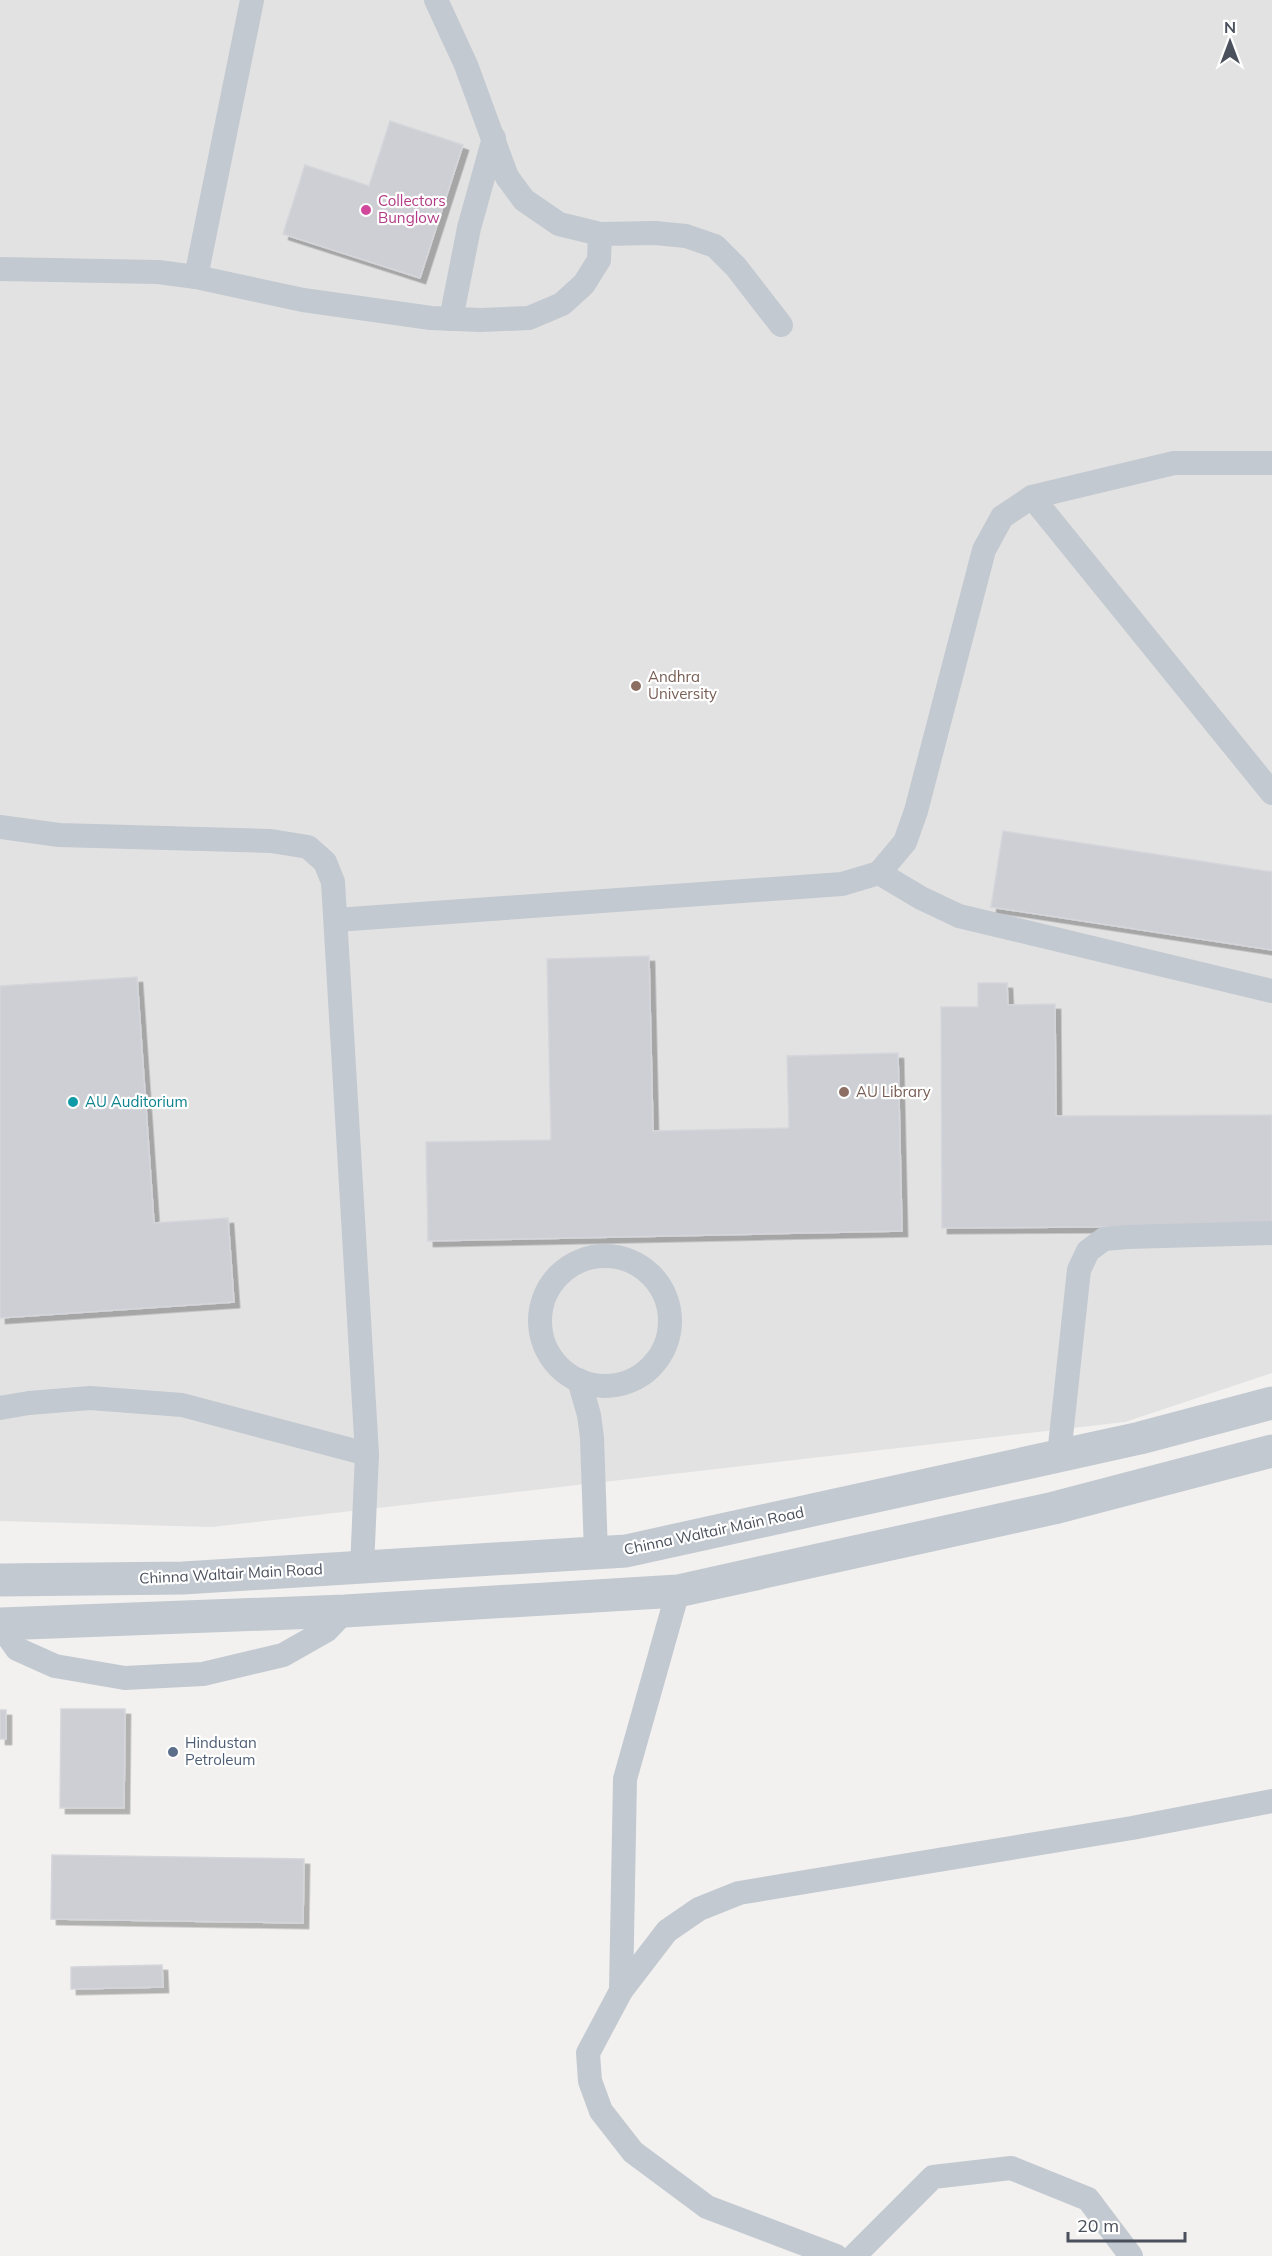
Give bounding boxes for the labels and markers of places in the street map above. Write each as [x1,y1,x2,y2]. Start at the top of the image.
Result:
place label: Collectors Bunglow [378,191,446,227]
marker: Collectors Bunglow [359,203,373,217]
place label: Andhra University [648,667,717,703]
marker: Andhra University [629,679,643,693]
place label: AU Library [856,1082,931,1101]
marker: AU Library [837,1085,851,1099]
place label: AU Auditorium [85,1092,188,1111]
marker: AU Auditorium [66,1095,80,1109]
place label: Hindustan Petroleum [185,1733,257,1769]
marker: Hindustan Petroleum [166,1745,180,1759]

